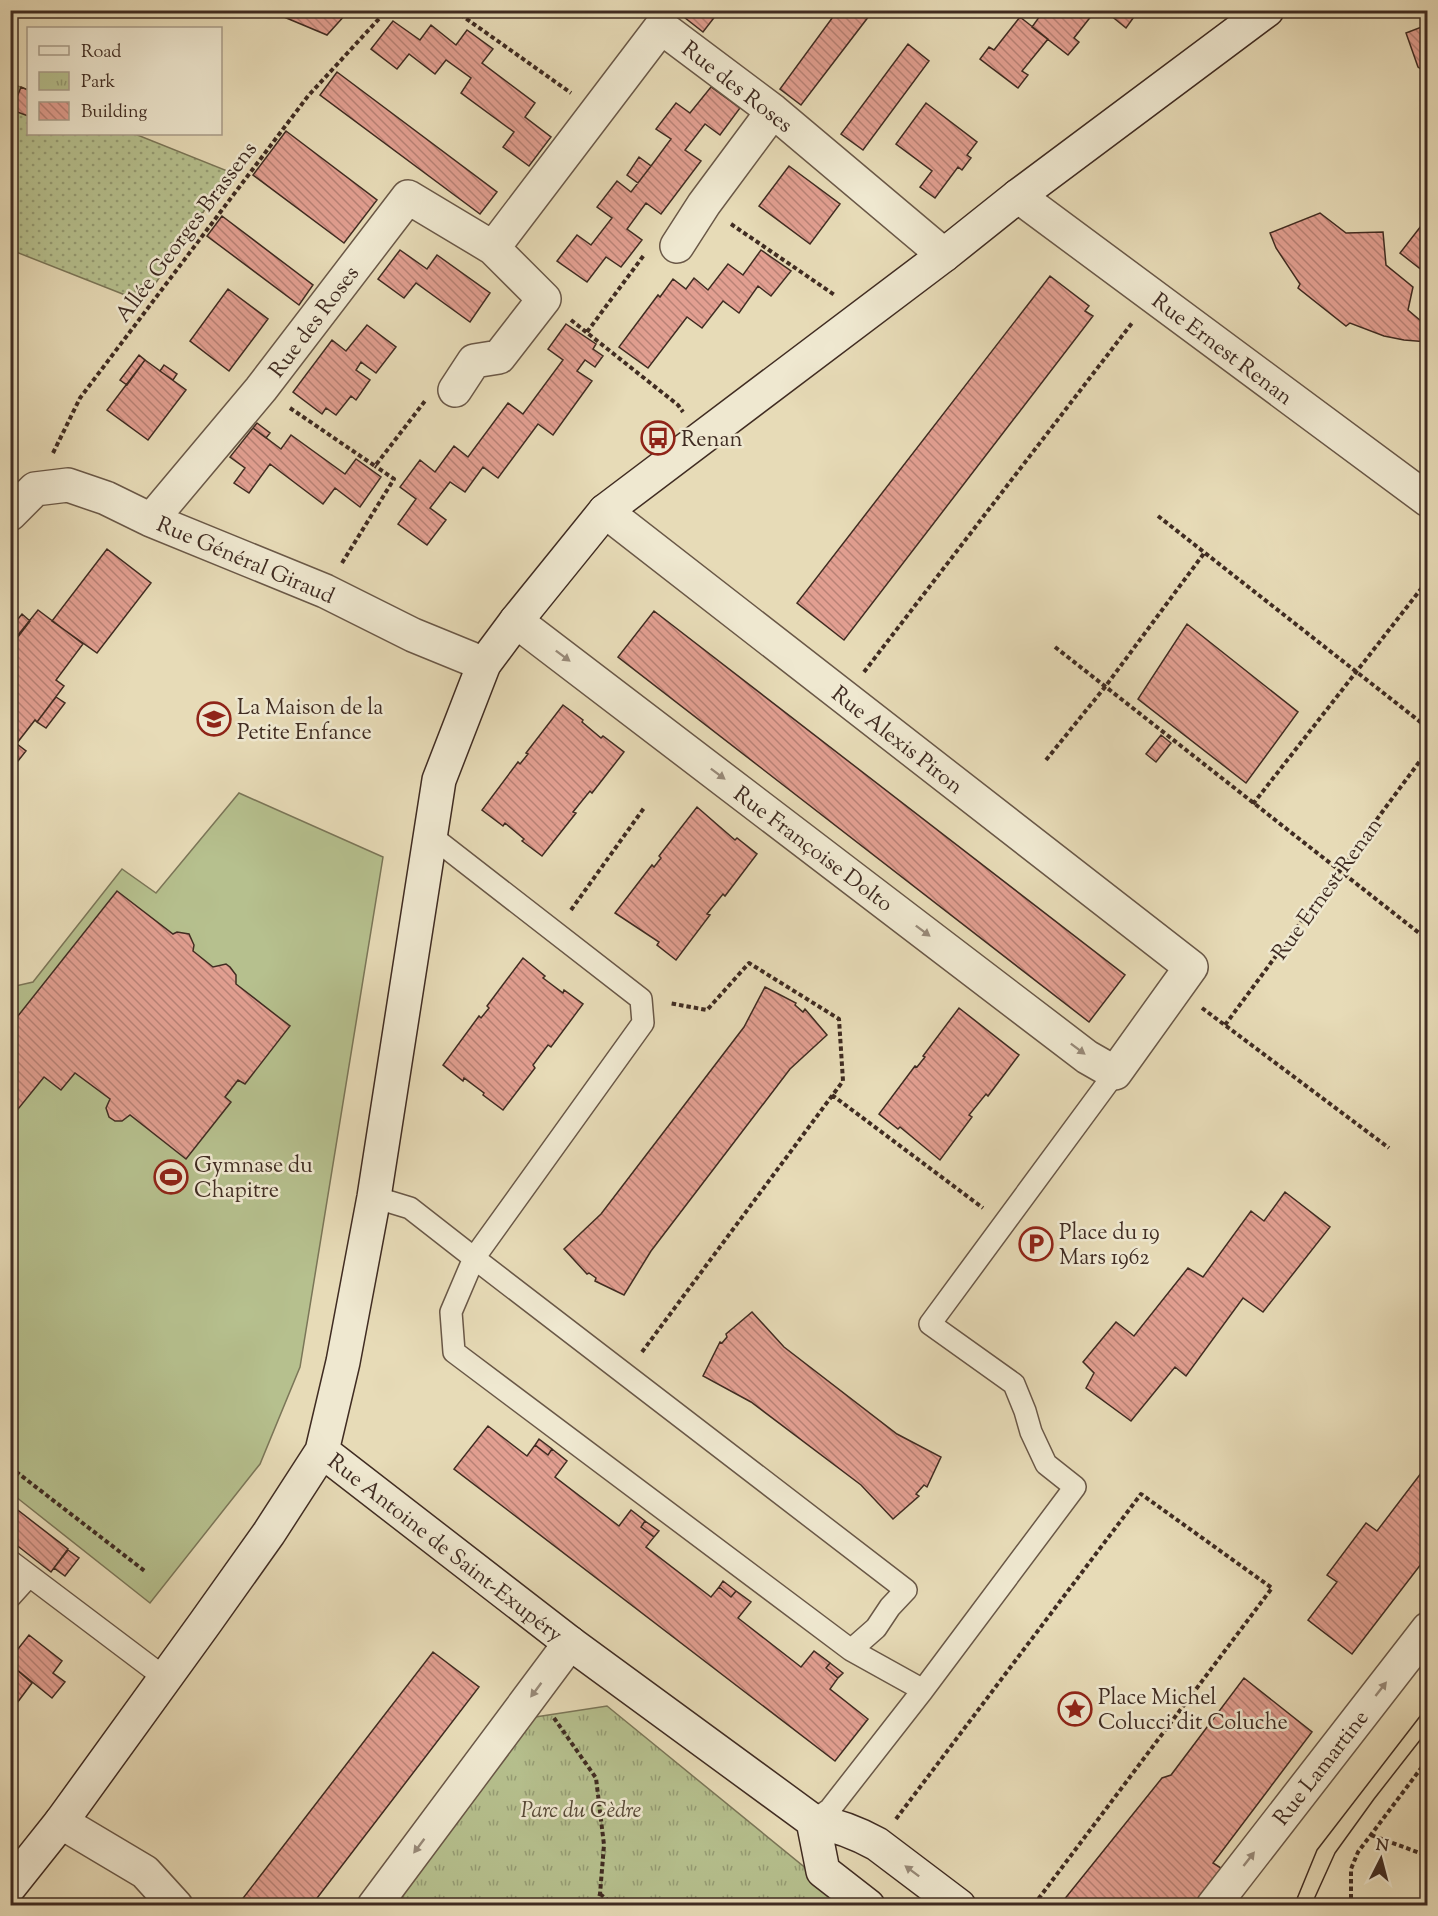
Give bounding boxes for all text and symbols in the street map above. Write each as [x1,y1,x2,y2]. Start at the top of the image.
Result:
legend [27,27,222,135]
street label: Rue des Roses [674,35,799,142]
text: Road [81,40,121,66]
text: Park [81,70,116,96]
text: Building [81,100,147,126]
street label: Allée Georges Brassens [109,136,266,330]
street label: Rue des Roses [263,260,368,386]
street label: Rue Ernest Renan [1144,287,1299,414]
bus stop icon: Renan [640,420,676,456]
place label: Renan [681,425,743,457]
street label: Rue Général Giraud [151,510,339,614]
one-way arrow [554,650,570,662]
street label: Rue Alexis Piron [823,680,969,803]
place label: La Maison de la Petite Enfance [237,693,384,750]
school or university icon: La Maison de la Petite Enfance [196,701,232,737]
one-way arrow [710,768,725,780]
street label: Rue Françoise Dolto [726,780,899,921]
street label: Rue Ernest Renan [1266,812,1391,968]
one-way arrow [914,925,930,937]
one-way arrow [1070,1043,1085,1055]
place label: Gymnase du Chapitre [194,1151,313,1208]
sports icon: Gymnase du Chapitre [153,1159,189,1195]
place label: Place du 19 Mars 1962 [1059,1218,1160,1275]
parking icon: Place du 19 Mars 1962 [1018,1226,1054,1262]
street label: Rue Antoine de Saint-Exupéry [320,1447,569,1652]
one-way arrow [1375,1681,1387,1696]
one-way arrow [530,1682,542,1698]
place label: Place Michel Colucci dit Coluche [1098,1683,1288,1740]
place icon: Place Michel Colucci dit Coluche [1057,1691,1093,1727]
street label: Rue Lamartine [1267,1704,1378,1834]
park label: Parc du Cèdre [521,1796,642,1828]
north arrow [1351,1829,1411,1889]
text: N [1375,1834,1390,1859]
one-way arrow [413,1838,425,1853]
one-way arrow [1243,1852,1255,1868]
one-way arrow [905,1865,920,1877]

